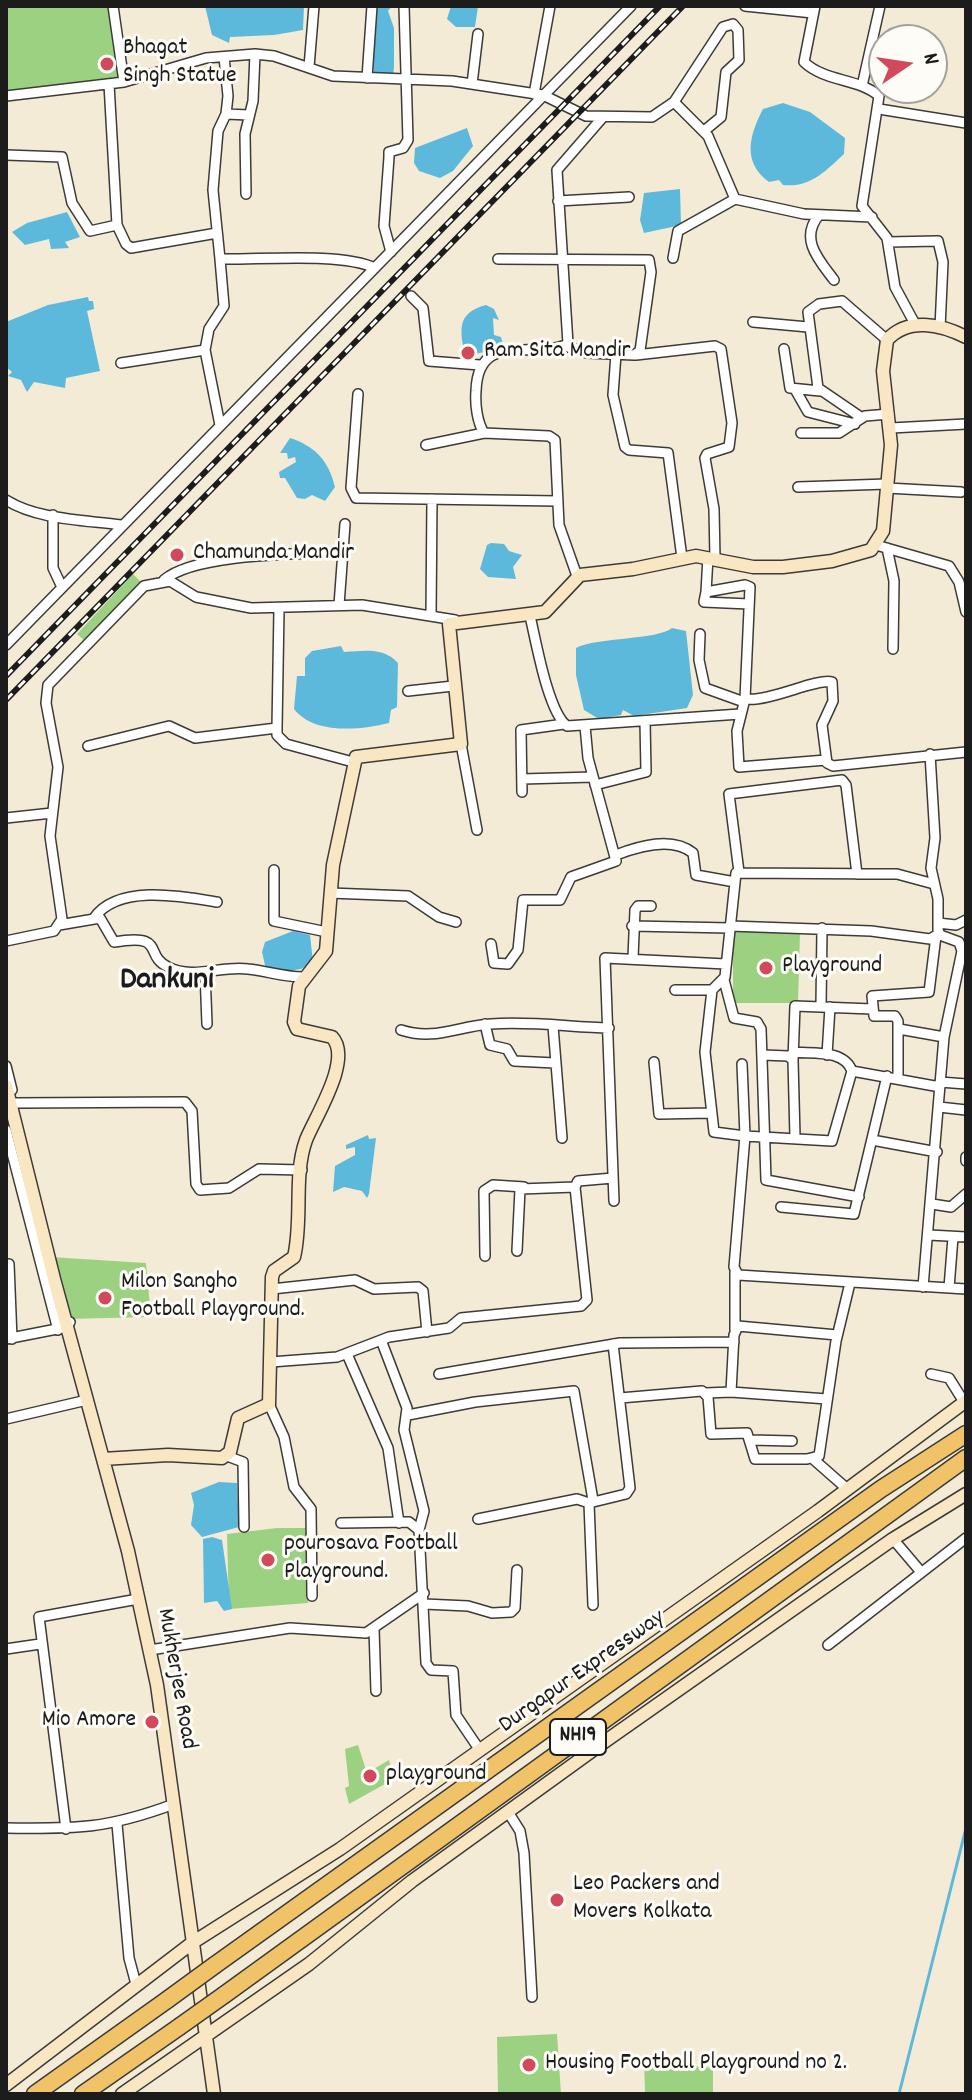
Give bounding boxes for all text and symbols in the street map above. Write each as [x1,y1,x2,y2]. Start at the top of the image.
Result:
north arrow [868,24,948,104]
place label: Bhagat Singh Statue [123,36,237,92]
text: N [914,50,946,68]
marker: Bhagat Singh Statue [98,55,116,73]
place label: Ram Sita Mandir [484,339,630,367]
marker: Ram Sita Mandir [459,344,477,362]
place label: Chamunda Mandir [193,541,354,569]
marker: Chamunda Mandir [168,546,186,564]
place label: Playground [782,954,882,982]
marker: Playground [757,959,775,977]
district label: Dankuni [120,964,214,1002]
place label: Milon Sangho Football Playground. [121,1270,305,1326]
marker: Milon Sangho Football Playground. [96,1289,114,1307]
place label: pourosava Football Playground. [284,1532,458,1588]
marker: pourosava Football Playground. [259,1551,277,1569]
street label: Durgapur Expressway [494,1605,672,1741]
street label: Mukherjee Road [148,1606,202,1752]
place label: Mio Amore [42,1708,136,1736]
marker: Mio Amore [143,1713,161,1731]
road number: NH19 [550,1719,606,1755]
place label: playground [386,1762,487,1790]
marker: playground [361,1767,379,1785]
place label: Leo Packers and Movers Kolkata [573,1872,720,1928]
marker: Leo Packers and Movers Kolkata [548,1891,566,1909]
place label: Housing Football Playground no 2. [545,2051,847,2079]
marker: Housing Football Playground no 2. [520,2056,538,2074]

